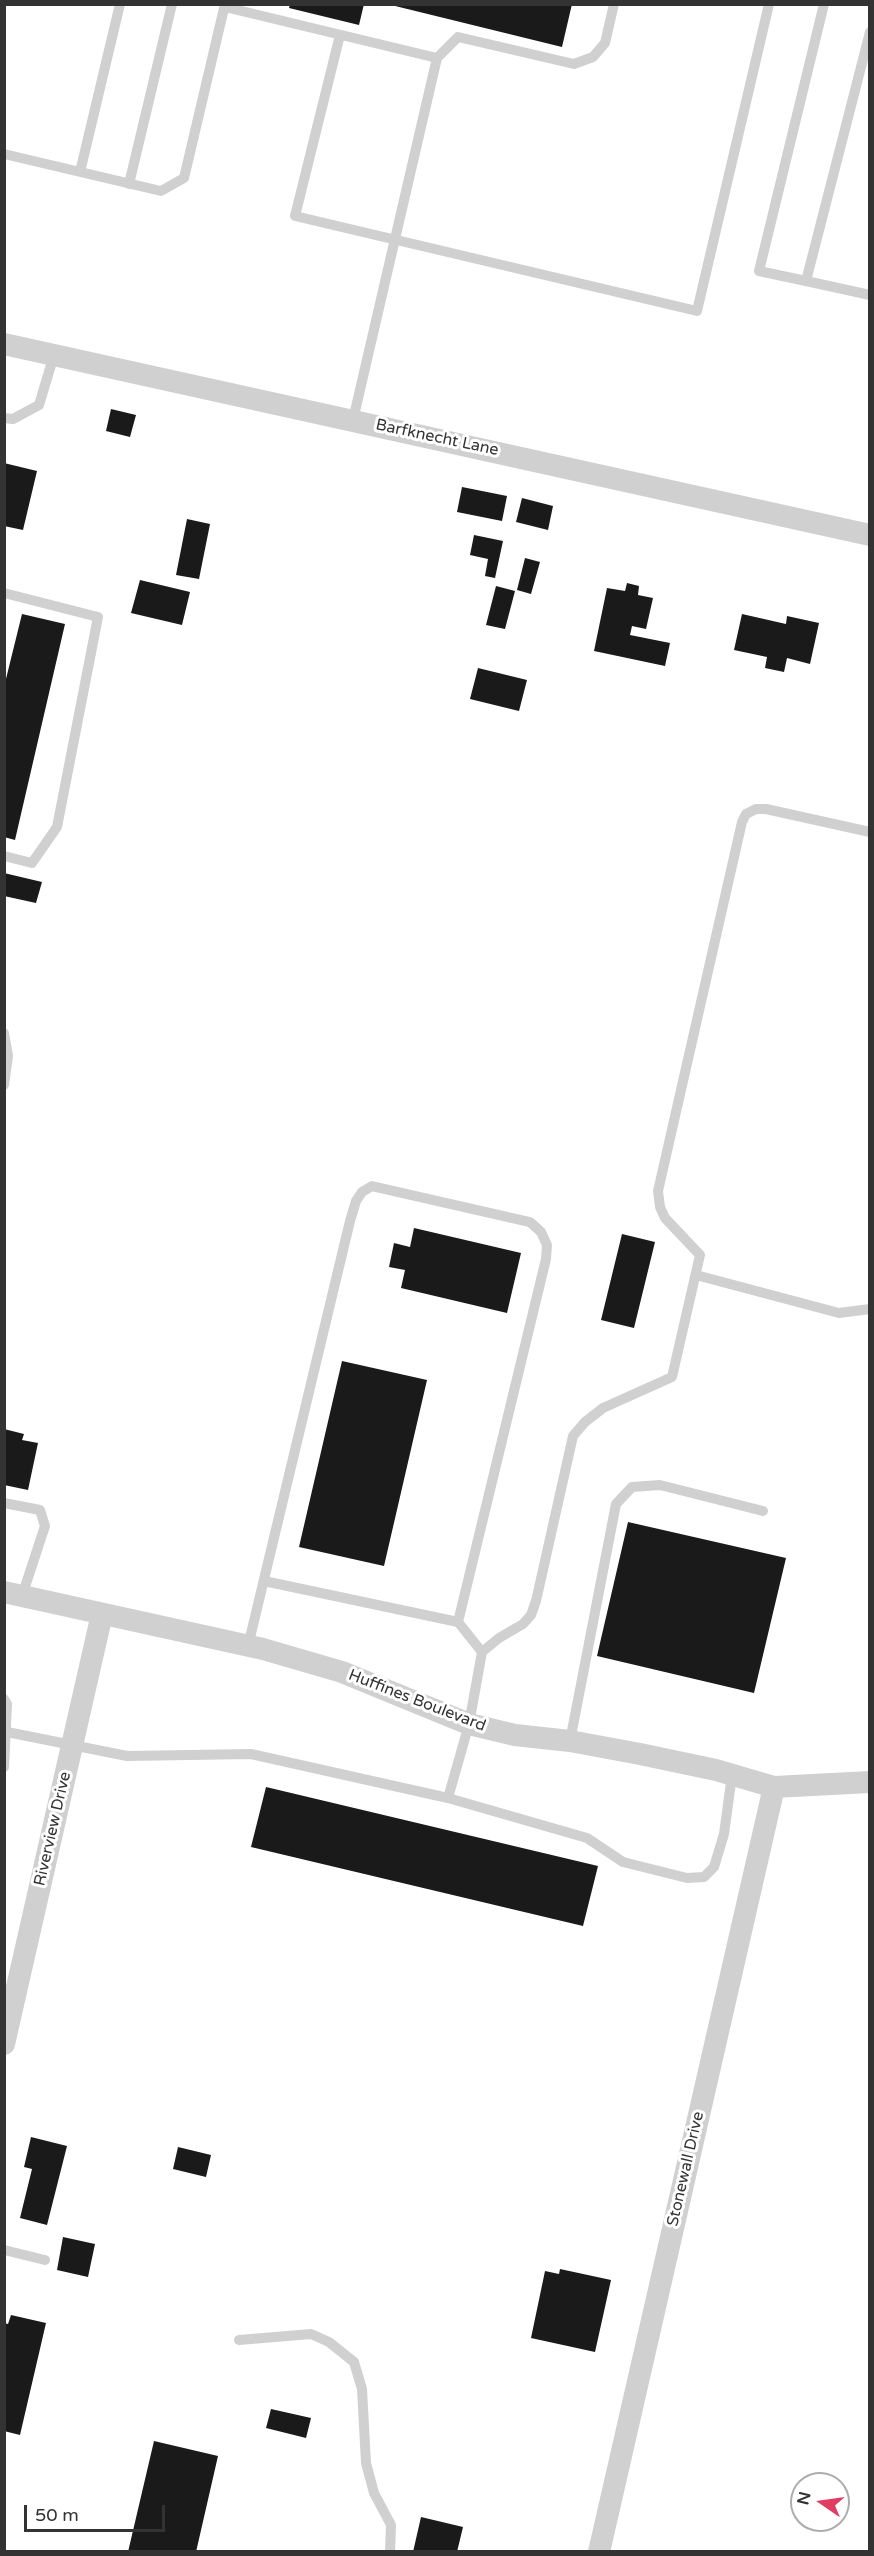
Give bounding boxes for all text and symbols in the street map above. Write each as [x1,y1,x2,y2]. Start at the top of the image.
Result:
street label: Barfknecht Lane [374,416,500,460]
street label: Huffines Boulevard [346,1666,488,1736]
street label: Riverview Drive [31,1770,75,1888]
street label: Stonewall Drive [663,2110,709,2228]
north arrow [790,2472,850,2532]
text: N [793,2490,816,2507]
scale bar [27,2493,168,2531]
text: 50 m [35,2504,79,2526]

